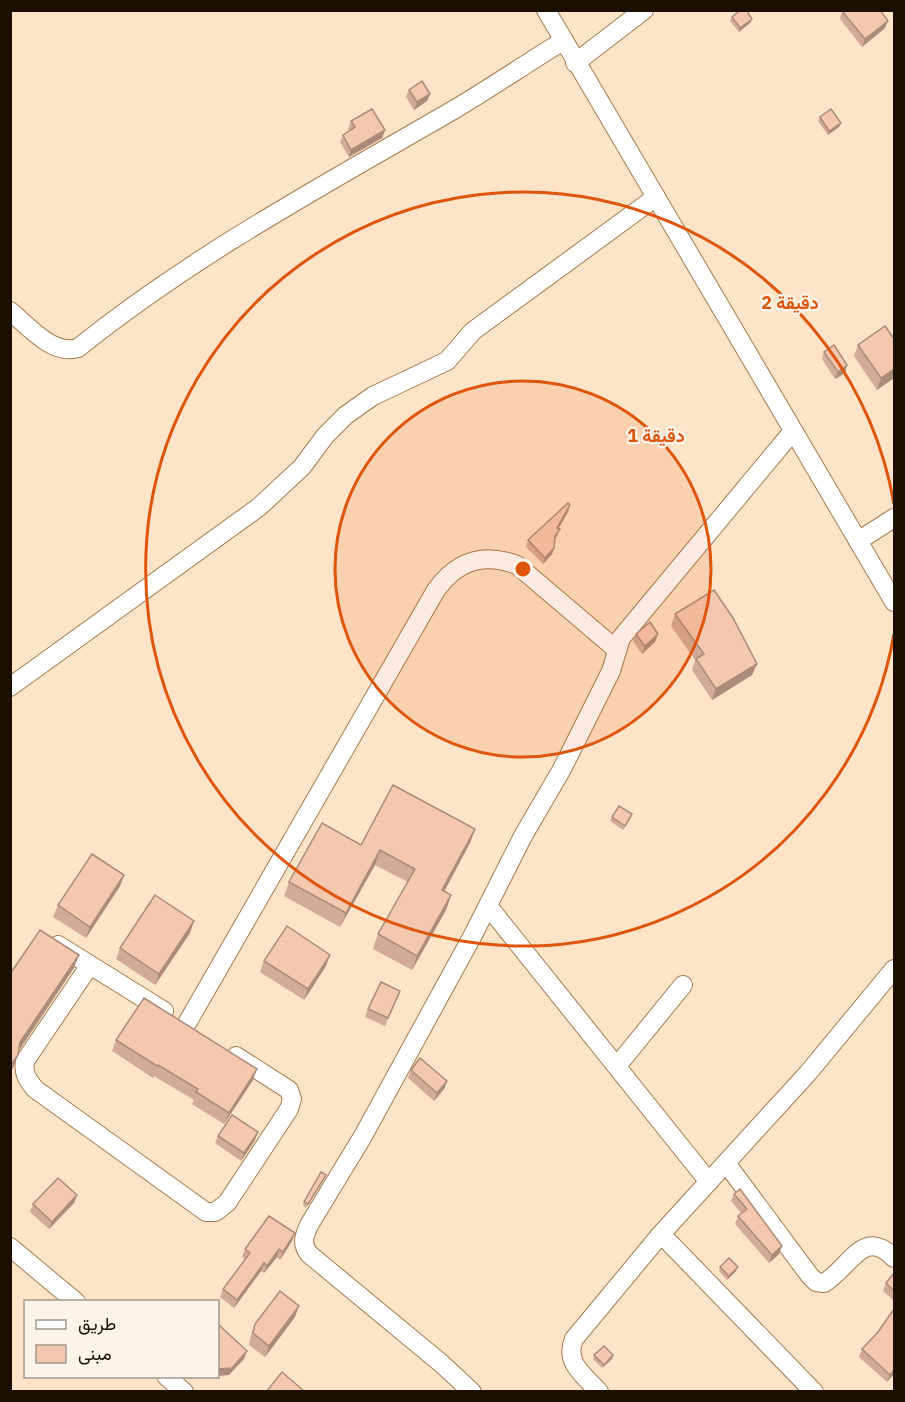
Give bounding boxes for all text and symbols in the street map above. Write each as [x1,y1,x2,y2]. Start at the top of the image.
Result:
text: 2 دقيقة [761,291,819,314]
text: 1 دقيقة [627,424,685,447]
centre of rings [513,559,533,579]
legend [24,1300,219,1378]
text: طريق [78,1312,116,1335]
text: مبنى [78,1342,112,1365]

